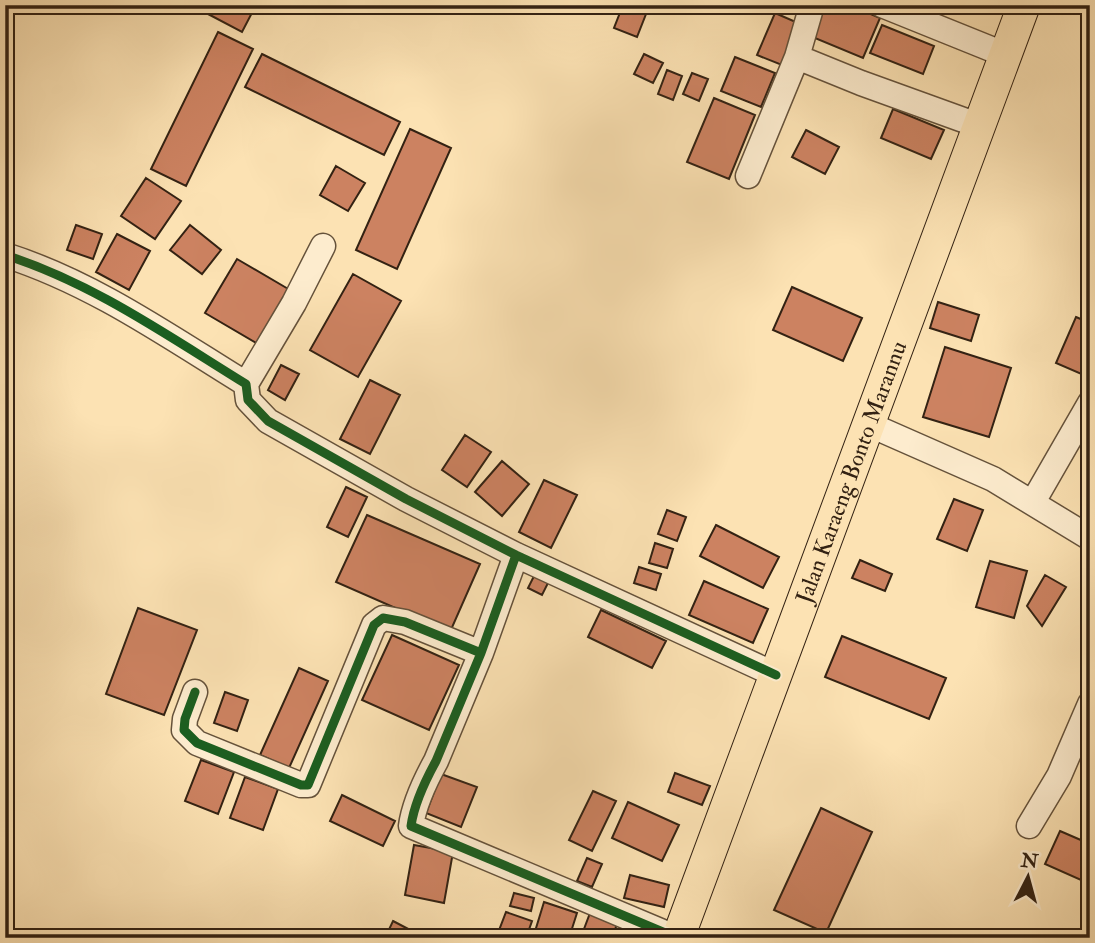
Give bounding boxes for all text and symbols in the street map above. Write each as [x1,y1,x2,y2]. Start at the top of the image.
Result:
street label: Jalan Karaeng Bonto Marannu [789,337,913,608]
north arrow [993,842,1064,912]
text: N [1019,848,1040,874]

